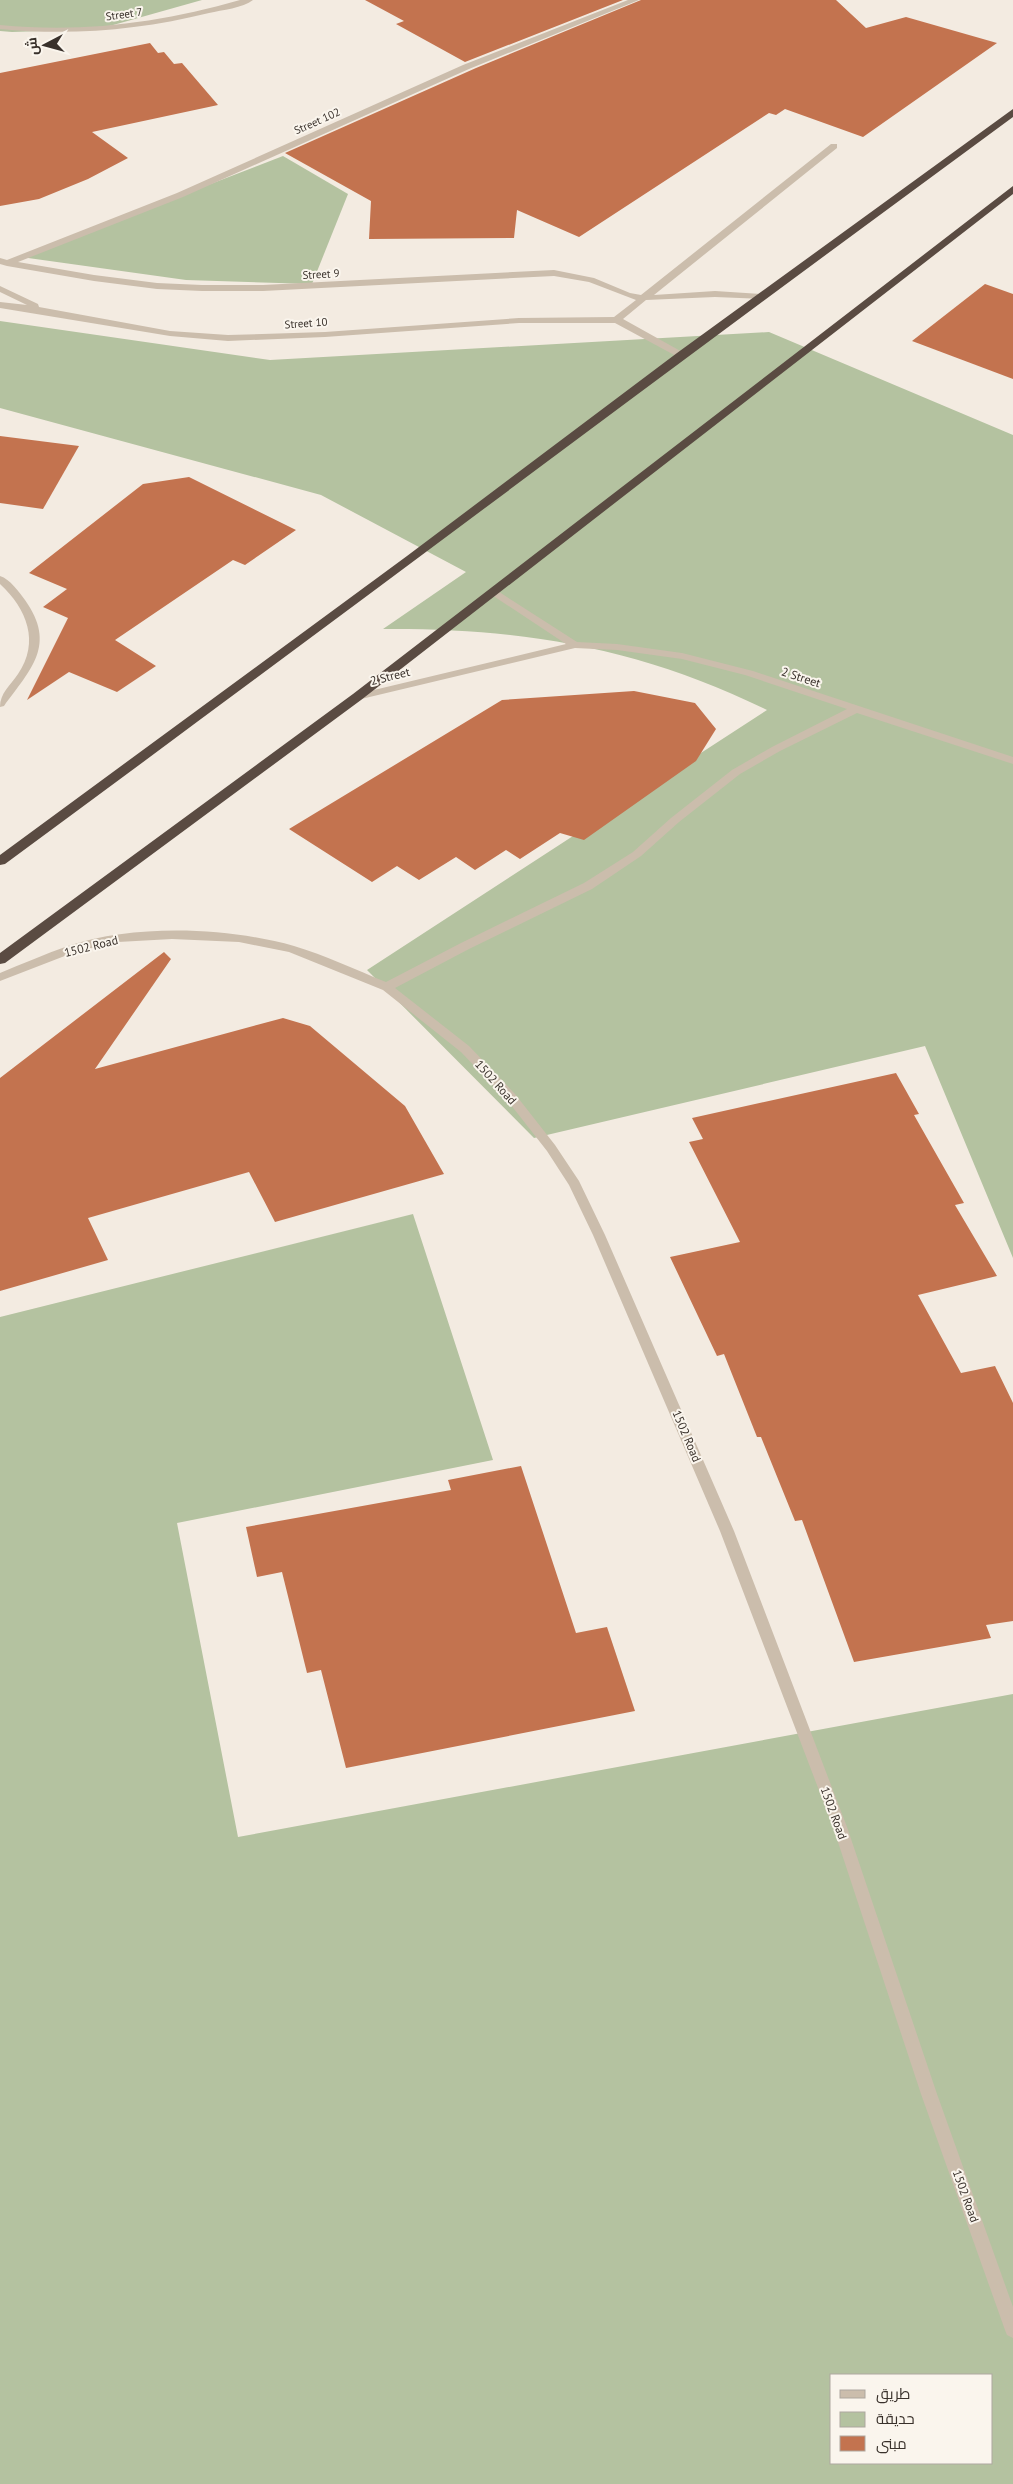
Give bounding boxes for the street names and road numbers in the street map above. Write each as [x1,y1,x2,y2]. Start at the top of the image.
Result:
street label: Street 7 [105,4,143,24]
street label: Street 102 [292,105,342,137]
street label: Street 9 [302,266,340,282]
street label: Street 10 [284,315,328,331]
street label: 2 Street [369,664,411,688]
street label: 2 Street [779,664,823,690]
street label: 1502 Road [63,932,119,960]
street label: 1502 Road [472,1057,520,1107]
street label: 1502 Road [669,1408,705,1464]
street label: 1502 Road [818,1785,850,1841]
street label: 1502 Road [950,2168,982,2224]

